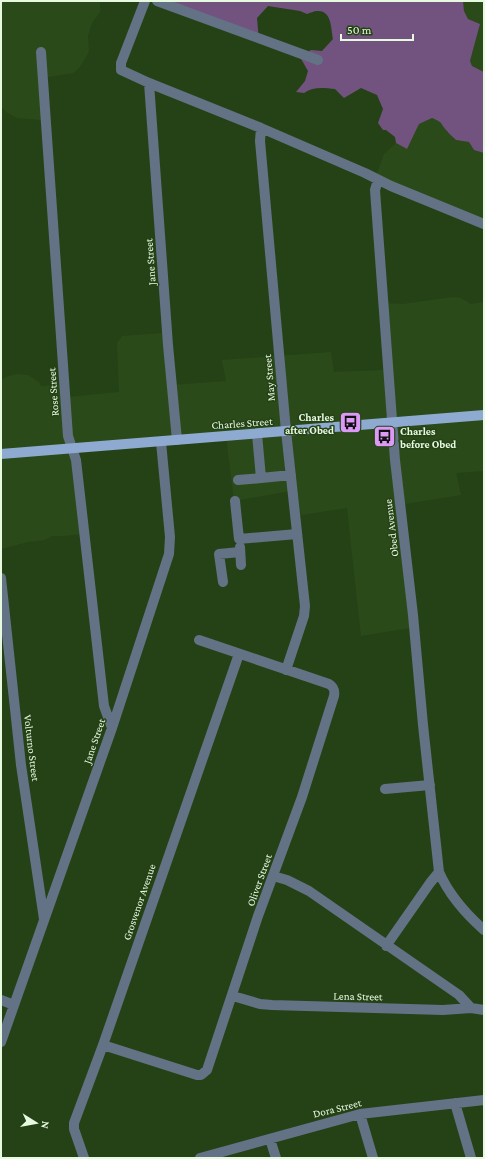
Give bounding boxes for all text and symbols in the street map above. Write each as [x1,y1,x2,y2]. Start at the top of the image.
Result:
scale bar [341,16,413,42]
text: 50 m [347,23,372,37]
street label: Jane Street [142,238,159,287]
street label: May Street [261,354,278,402]
street label: Rose Street [45,367,61,417]
bus stop icon: Charles after Obed [337,410,363,436]
place label: Charles after Obed [285,411,335,436]
street label: Charles Street [211,415,273,431]
bus stop icon: Charles before Obed [371,424,397,450]
place label: Charles before Obed [399,425,456,450]
street label: Obed Avenue [381,498,400,558]
street label: Volturno Street [22,714,42,782]
street label: Jane Street [80,717,108,766]
street label: Oliver Street [244,852,274,908]
street label: Grosvenor Avenue [120,862,158,942]
street label: Lena Street [333,990,383,1002]
street label: Dora Street [312,1096,363,1120]
north arrow [16,1103,56,1143]
text: N [39,1120,52,1130]

